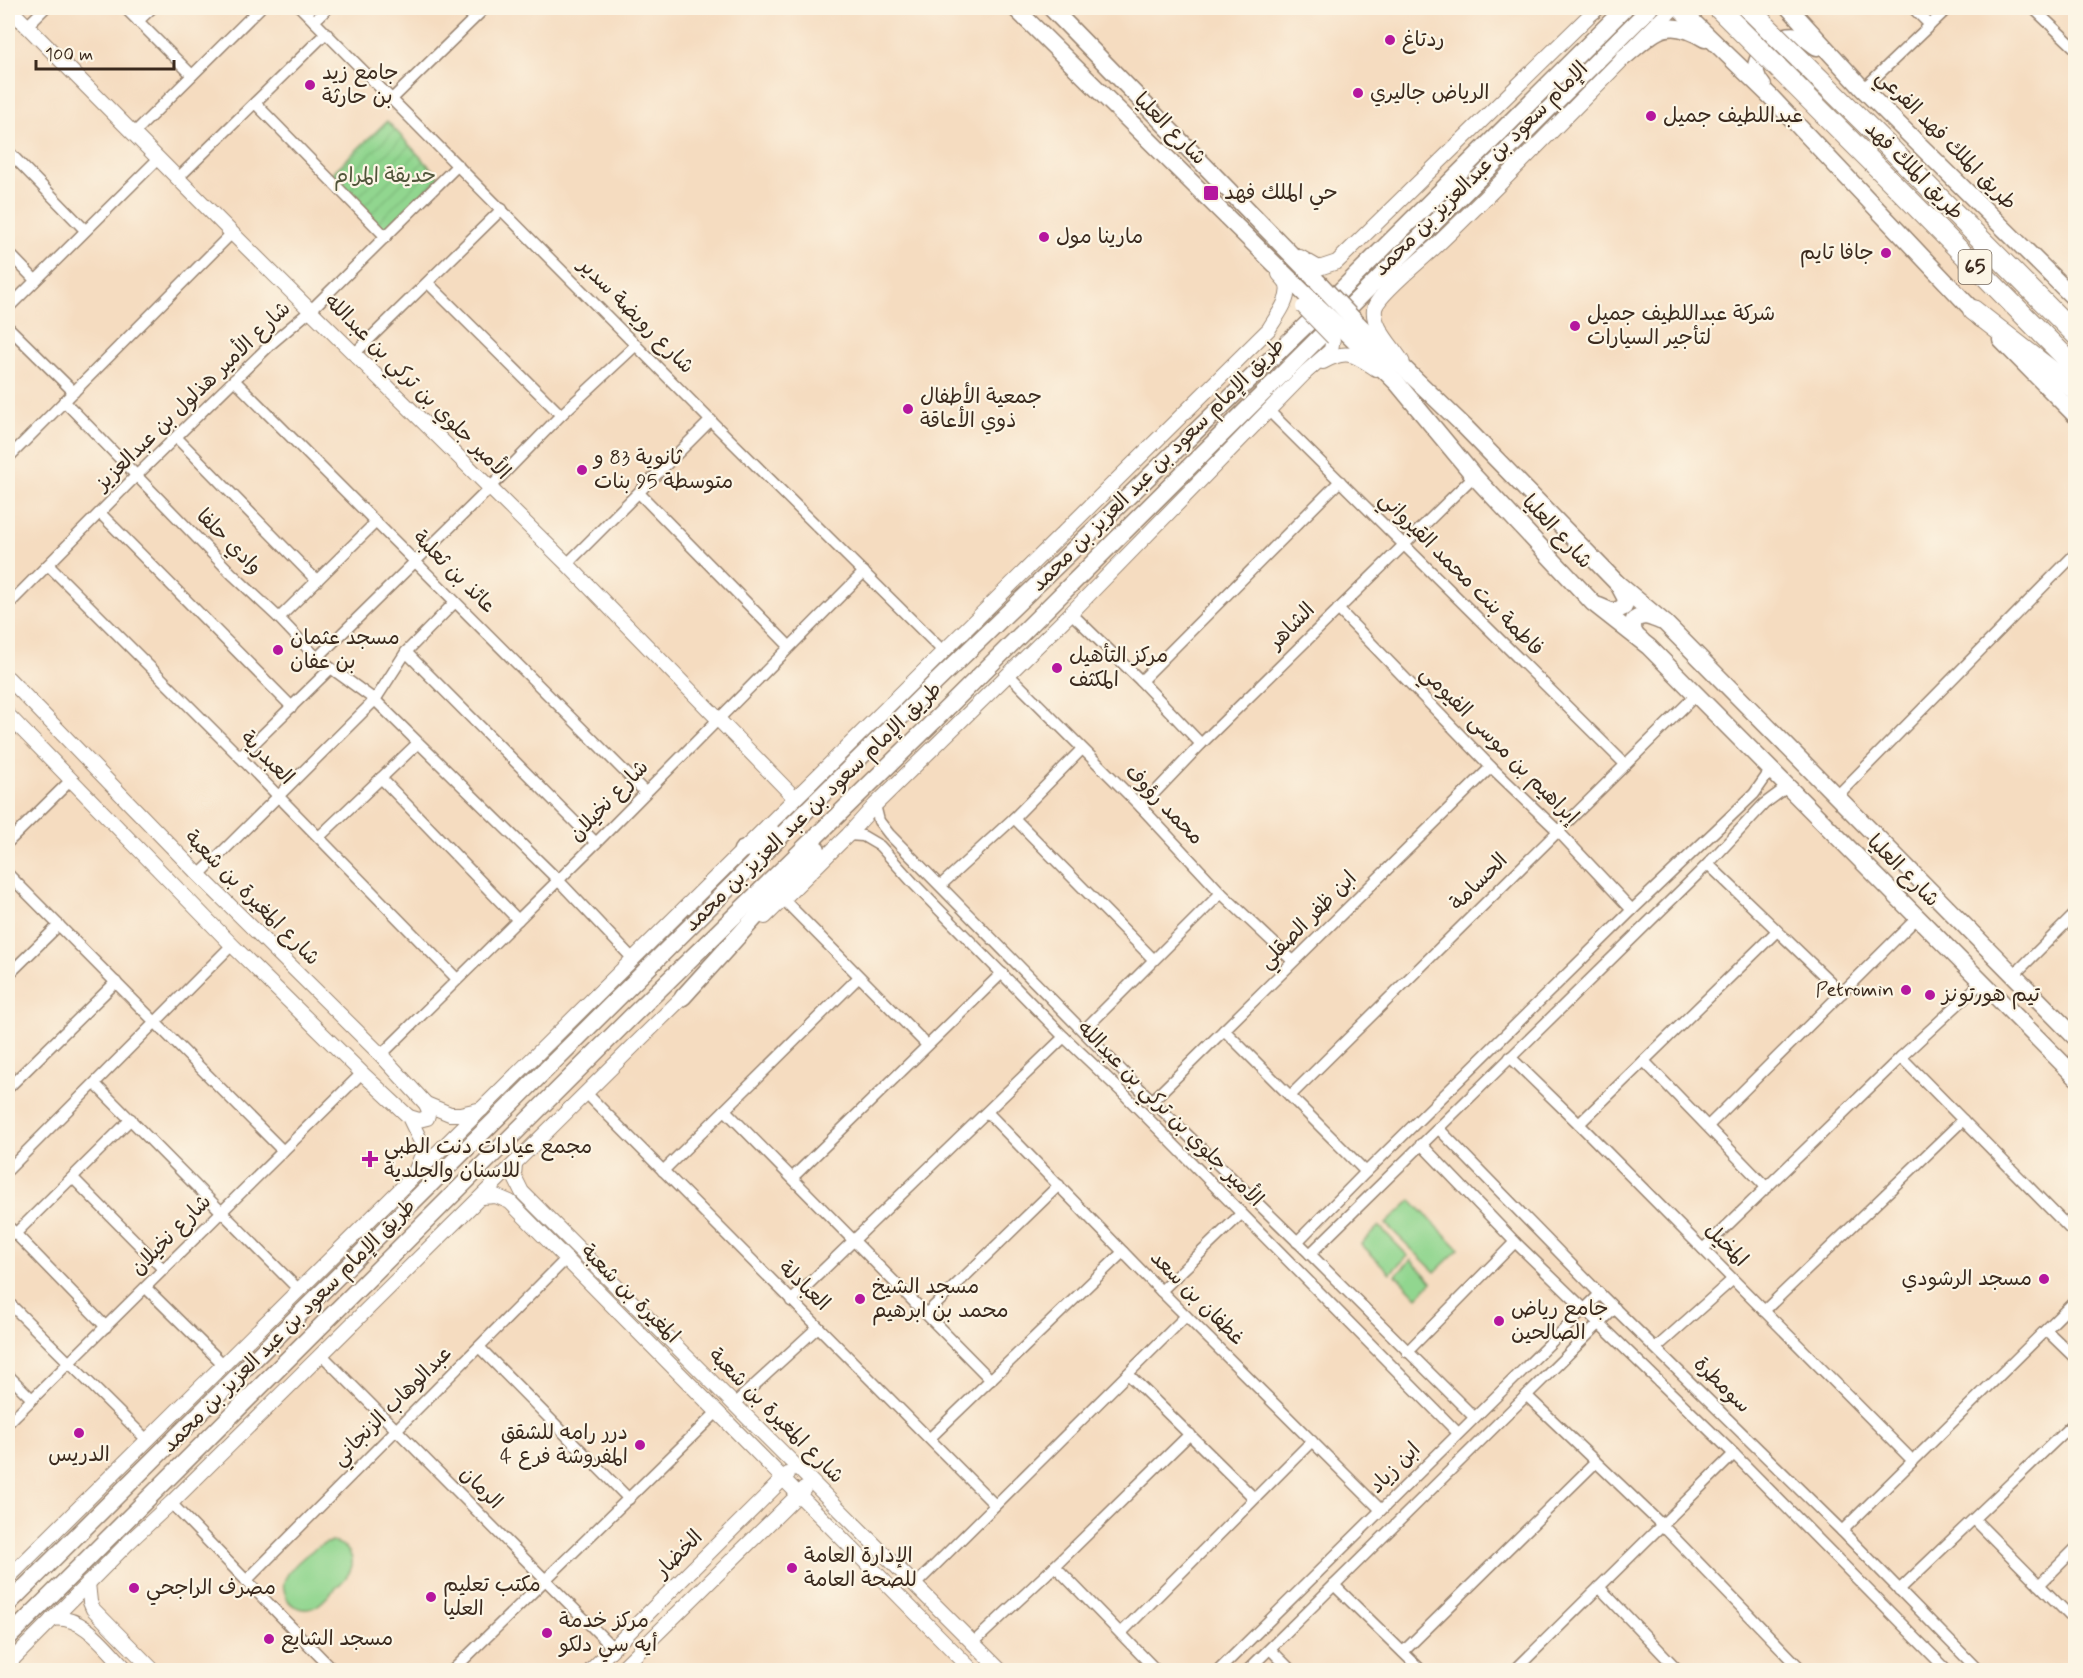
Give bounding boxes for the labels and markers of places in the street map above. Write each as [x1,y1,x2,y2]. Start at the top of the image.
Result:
place label: ردتاغ [1402,26,1445,54]
marker: ردتاغ [1383,33,1397,47]
place label: جامع زيد بن حارثة [322,59,399,111]
marker: جامع زيد بن حارثة [303,78,317,92]
place label: الرياض جاليري [1370,79,1489,107]
marker: الرياض جاليري [1351,86,1365,100]
place label: عبداللطيف جميل [1663,102,1803,130]
marker: عبداللطيف جميل [1644,109,1658,123]
place label: حي الملك فهد [1224,179,1338,211]
marker: حي الملك فهد [1202,184,1220,202]
place label: مارينا مول [1056,223,1143,251]
marker: مارينا مول [1037,230,1051,244]
place label: جافا تايم [1800,239,1874,268]
marker: جافا تايم [1879,246,1893,260]
place label: شركة عبداللطيف جميل لتأجير السيارات [1587,300,1775,352]
marker: شركة عبداللطيف جميل لتأجير السيارات [1568,319,1582,333]
place label: جمعية الأطفال ذوي الأعاقة [920,382,1042,435]
marker: جمعية الأطفال ذوي الأعاقة [901,402,915,416]
place label: ثانوية 83 و متوسطة 95 بنات [592,444,733,496]
marker: ثانوية 83 و متوسطة 95 بنات [575,463,589,477]
place label: مسجد عثمان بن عفان [290,624,400,676]
place label: مركز التأهيل المكثف [1069,642,1168,694]
marker: مسجد عثمان بن عفان [271,643,285,657]
marker: مركز التأهيل المكثف [1050,661,1064,675]
place label: Petromin [1815,976,1894,1004]
place label: تيم هورتونز [1940,981,2041,1010]
marker: Petromin [1899,983,1913,997]
marker: تيم هورتونز [1923,988,1937,1002]
place label: مجمع عيادات دنت الطبي للاسنان والجلدية [384,1133,592,1185]
marker: مجمع عيادات دنت الطبي للاسنان والجلدية [361,1150,379,1168]
place label: مسجد الرشودي [1902,1265,2032,1293]
marker: مسجد الرشودي [2037,1272,2051,1286]
place label: مسجد الشيخ محمد بن ابرهيم [872,1273,1009,1326]
marker: مسجد الشيخ محمد بن ابرهيم [853,1292,867,1306]
place label: جامع رياض الصالحين [1511,1295,1609,1347]
marker: جامع رياض الصالحين [1492,1314,1506,1328]
place label: درر رامه للشقق المفروشة فرع 4 [500,1419,628,1471]
marker: الدريس [72,1426,86,1440]
marker: درر رامه للشقق المفروشة فرع 4 [633,1438,647,1452]
place label: الدريس [48,1441,110,1469]
place label: الإدارة العامة للصحة العامة [804,1542,917,1594]
marker: الإدارة العامة للصحة العامة [785,1561,799,1575]
place label: مكتب تعليم العليا [443,1571,541,1623]
place label: مصرف الراجحي [146,1574,276,1606]
marker: مصرف الراجحي [127,1581,141,1595]
marker: مكتب تعليم العليا [424,1590,438,1604]
place label: مركز خدمة أيه سي دلكو [558,1607,657,1663]
place label: مسجد الشايع [281,1625,393,1653]
marker: مركز خدمة أيه سي دلكو [540,1626,554,1640]
marker: مسجد الشايع [262,1632,276,1646]

